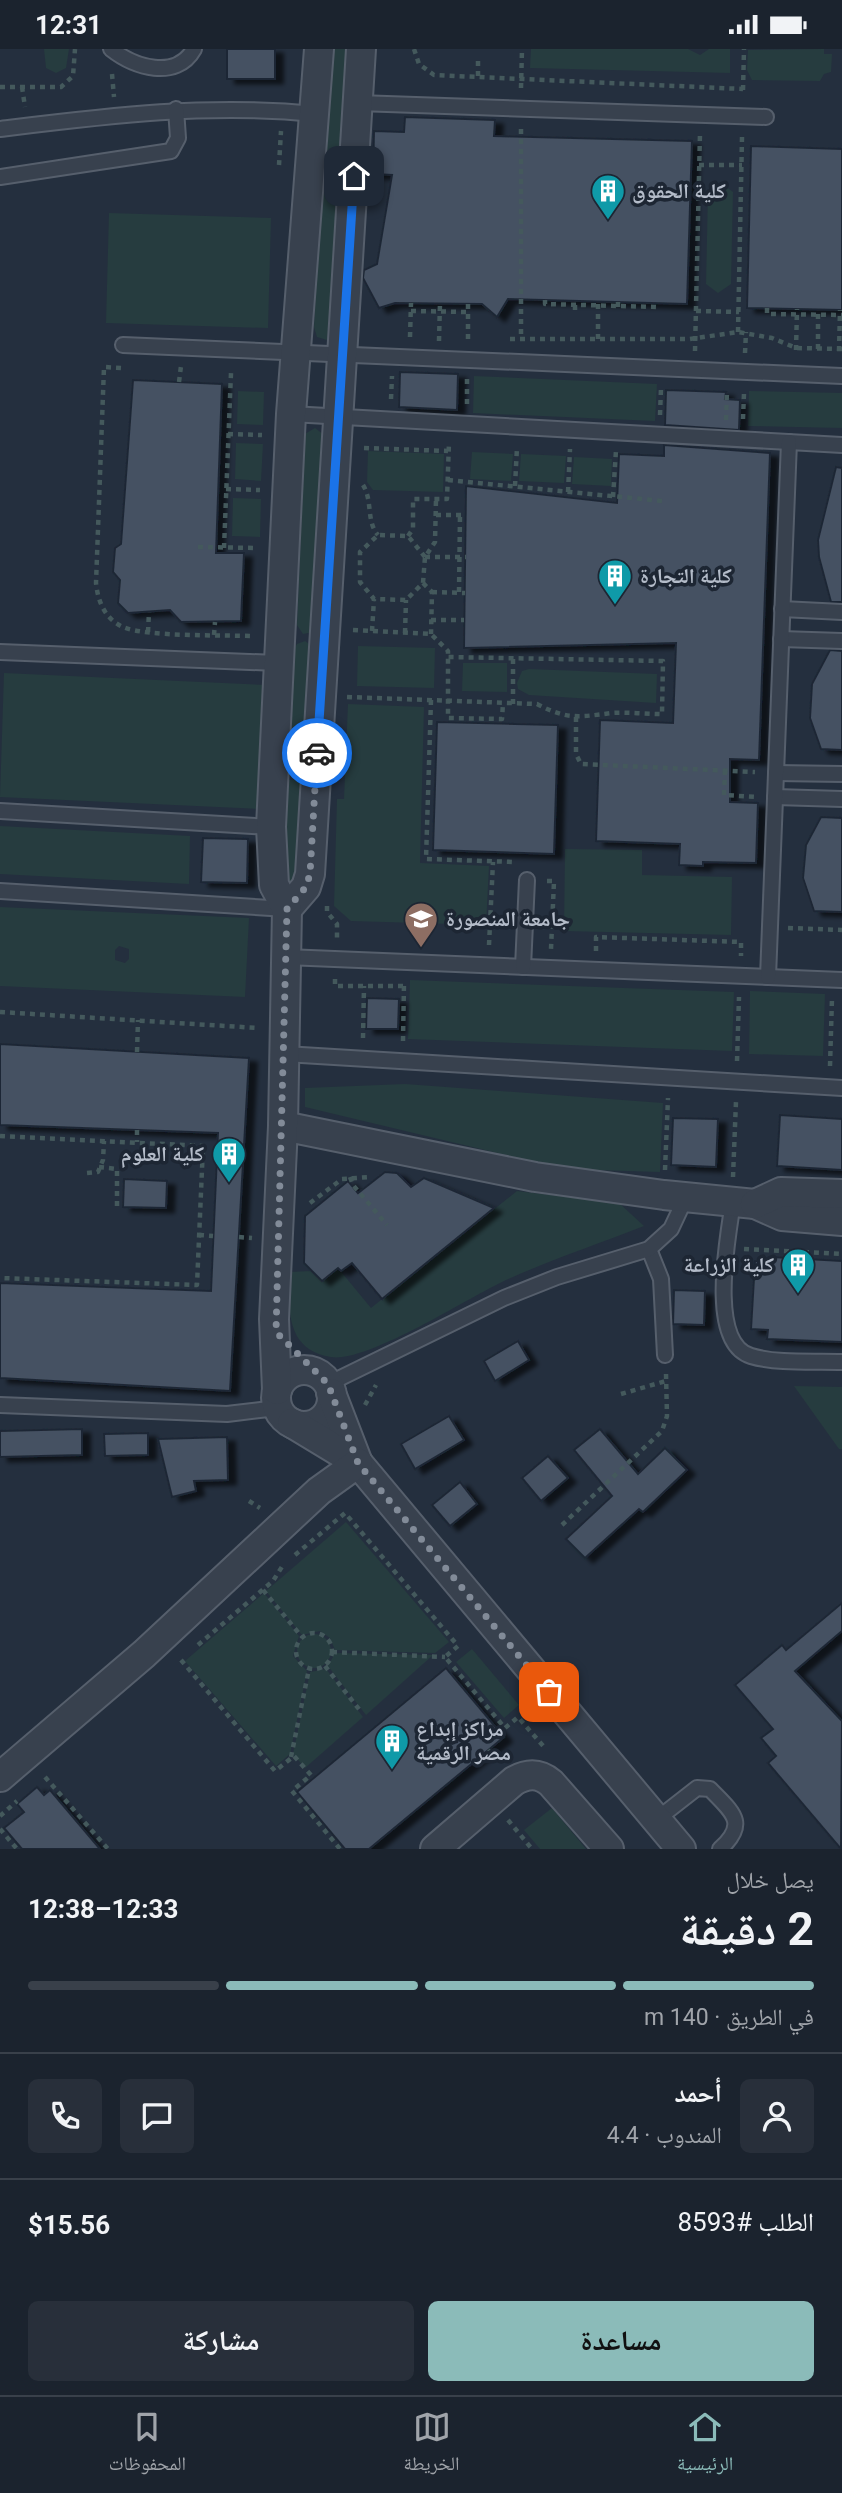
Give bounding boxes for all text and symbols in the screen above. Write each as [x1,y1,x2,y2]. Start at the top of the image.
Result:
text: 12:31 [35,10,102,40]
pin [324,146,384,206]
icon: home [335,157,373,195]
building icon: كلية الحقوق [589,172,627,221]
place label: كلية الحقوق [632,179,726,204]
building icon: كلية التجارة [596,557,634,606]
place label: كلية التجارة [640,564,732,588]
courier [282,718,352,788]
icon: car [298,734,336,772]
school or university icon: جامعة المنصورة [402,900,440,949]
place label: جامعة المنصورة [446,907,570,931]
building icon: كلية العلوم [210,1135,248,1184]
place label: كلية العلوم [121,1142,204,1168]
building icon: كلية الزراعة [779,1246,817,1295]
place label: كلية الزراعة [684,1253,774,1277]
pin [519,1662,579,1722]
icon: bag [530,1673,568,1711]
place label: مراكز إبداع مصر الرقمية [416,1717,511,1765]
building icon: مراكز إبداع مصر الرقمية [373,1722,411,1771]
text: يصل خلال [727,1867,814,1894]
text: 12:33–12:38 [28,1894,178,1924]
text: 2 دقيقة [680,1902,814,1956]
text: في الطريق · 140 m [644,2004,814,2031]
text: أحمد [674,2078,722,2108]
button: phone [28,2079,102,2153]
button: chat [120,2079,194,2153]
button: person [740,2079,814,2153]
text: المندوب · 4.4 [607,2122,722,2149]
text: الطلب #8593 [677,2207,814,2237]
text: $15.56 [28,2210,110,2240]
button: مشاركة [28,2301,414,2381]
button: مساعدة [428,2301,814,2381]
tab: المحفوظات [109,2408,186,2482]
tab: الخريطة [404,2408,459,2482]
tab: الرئيسية [677,2408,733,2482]

